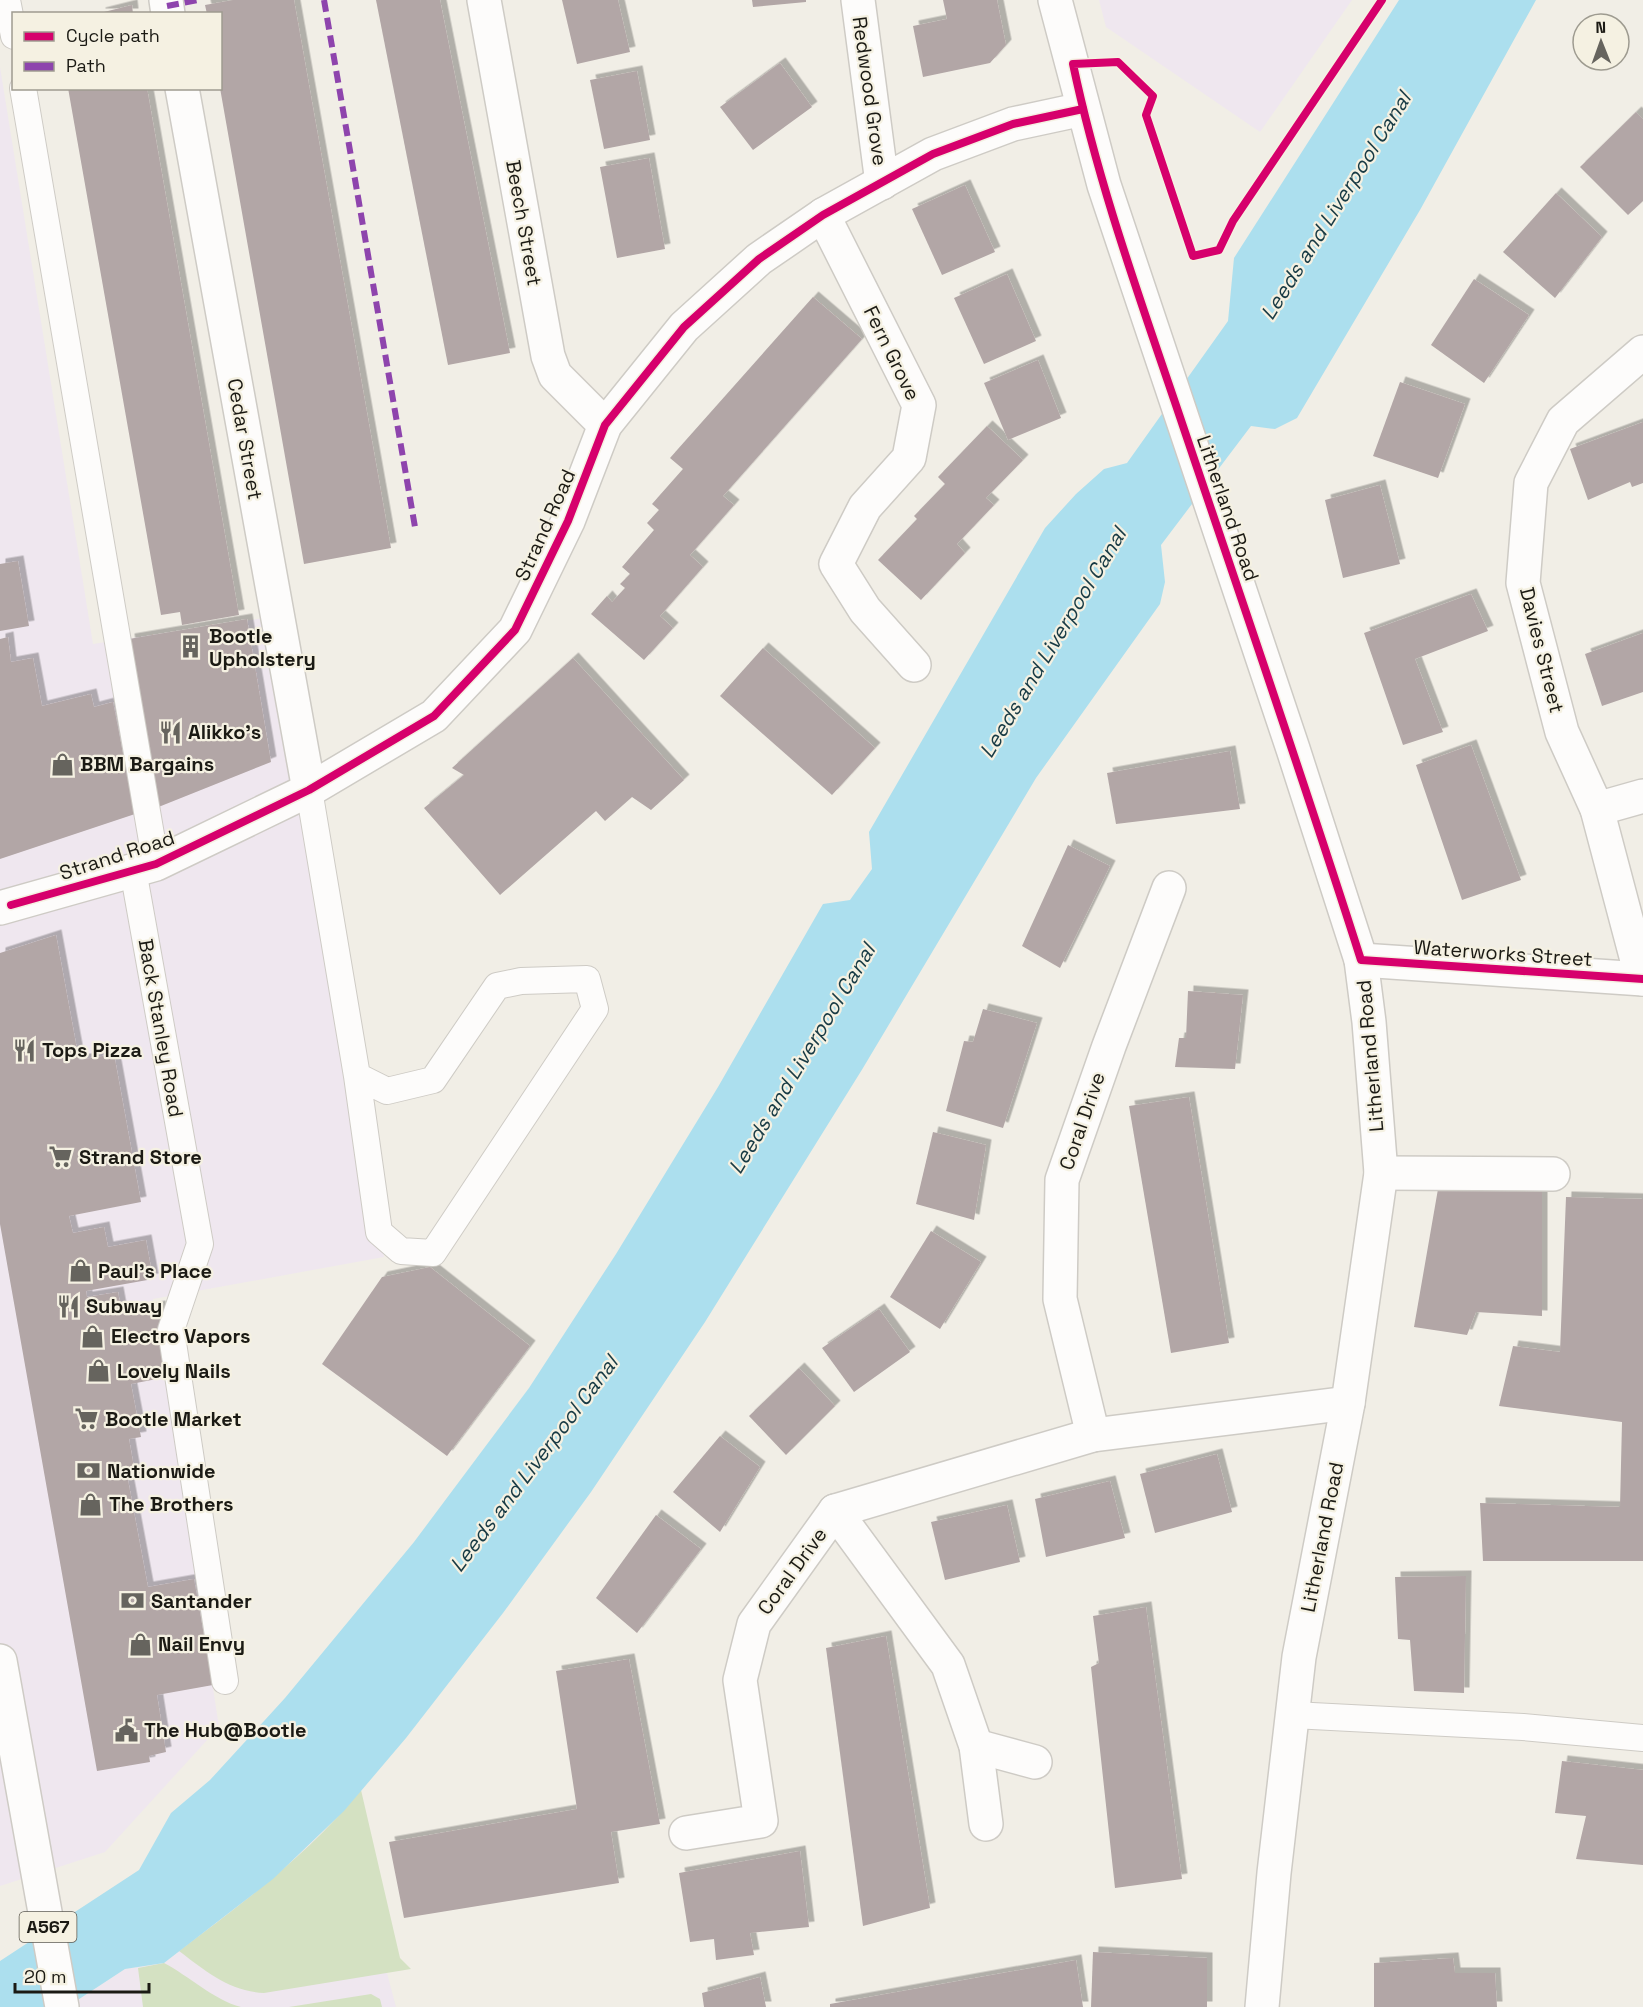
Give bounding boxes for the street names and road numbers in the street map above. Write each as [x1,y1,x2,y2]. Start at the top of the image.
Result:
street label: Redwood Grove [847,15,893,167]
street label: Beech Street [500,158,548,288]
street label: Fern Grove [858,301,926,405]
street label: Cedar Street [222,376,268,502]
street label: Litherland Road [1191,432,1265,584]
street label: Strand Road [509,465,581,585]
street label: Davies Street [1514,584,1570,716]
street label: Strand Road [56,824,178,886]
street label: Waterworks Street [1413,934,1593,972]
street label: Back Stanley Road [133,937,189,1119]
street label: Litherland Road [1350,979,1390,1133]
street label: Coral Drive [1053,1069,1111,1173]
street label: Litherland Road [1295,1460,1349,1614]
street label: Coral Drive [752,1522,832,1620]
road number: A567 [20,1912,76,1942]

